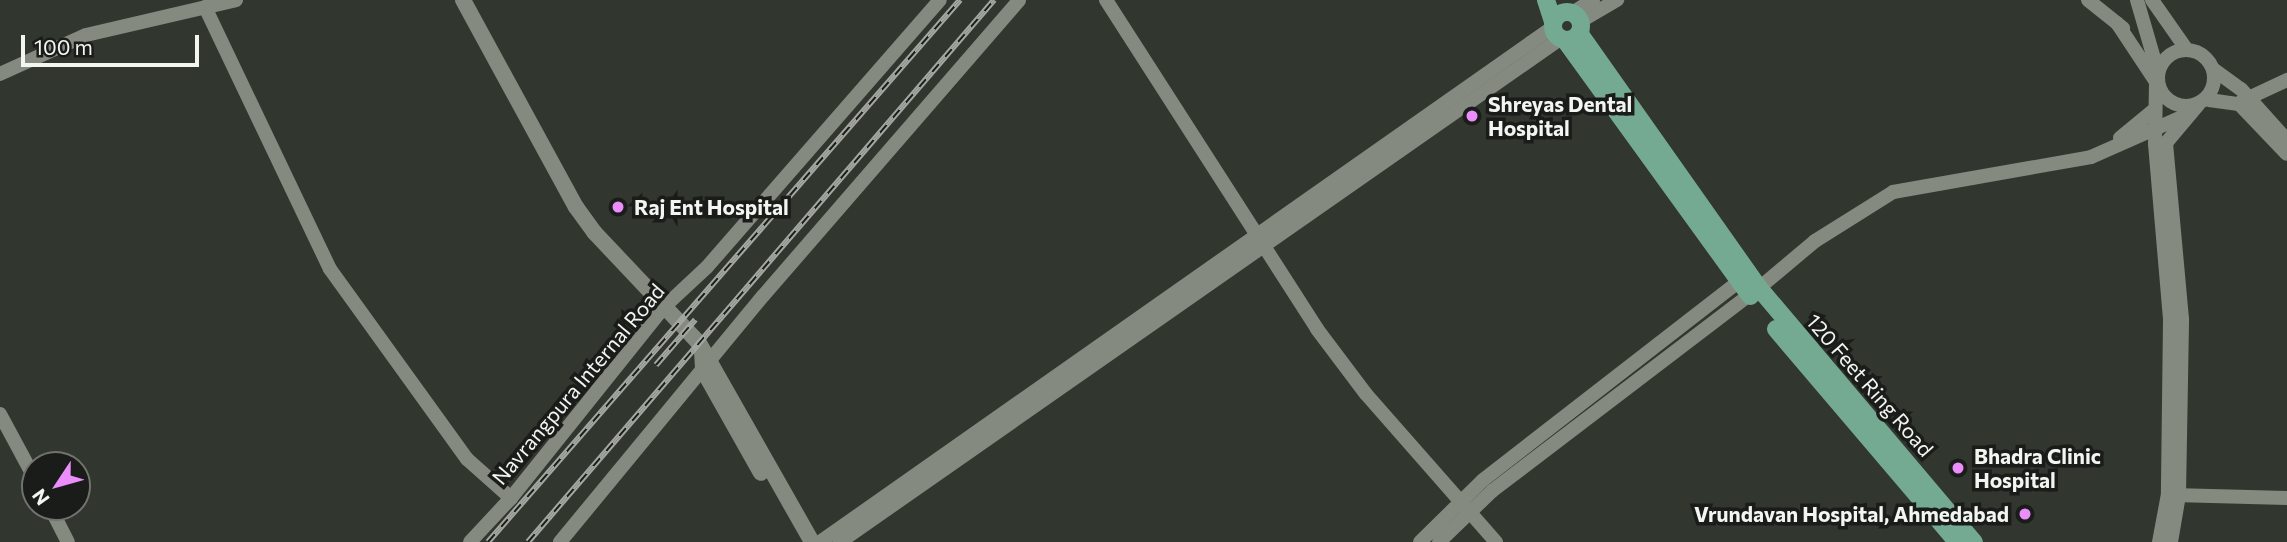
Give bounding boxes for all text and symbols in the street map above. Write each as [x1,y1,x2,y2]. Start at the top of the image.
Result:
scale bar [24,21,203,65]
text: 100 m [34,34,93,59]
place label: Shreyas Dental Hospital [1488,91,1632,141]
marker: Shreyas Dental Hospital [1462,106,1482,126]
place label: Raj Ent Hospital [634,194,789,220]
marker: Raj Ent Hospital [608,197,628,217]
street label: Navrangpura Internal Road [487,278,669,490]
street label: 120 Feet Ring Road [1801,309,1939,461]
place label: Bhadra Clinic Hospital [1974,443,2101,493]
north arrow [21,451,91,521]
marker: Bhadra Clinic Hospital [1948,458,1968,478]
text: N [27,485,54,510]
place label: Vrundavan Hospital, Ahmedabad [1694,501,2009,527]
marker: Vrundavan Hospital, Ahmedabad [2015,504,2035,524]

